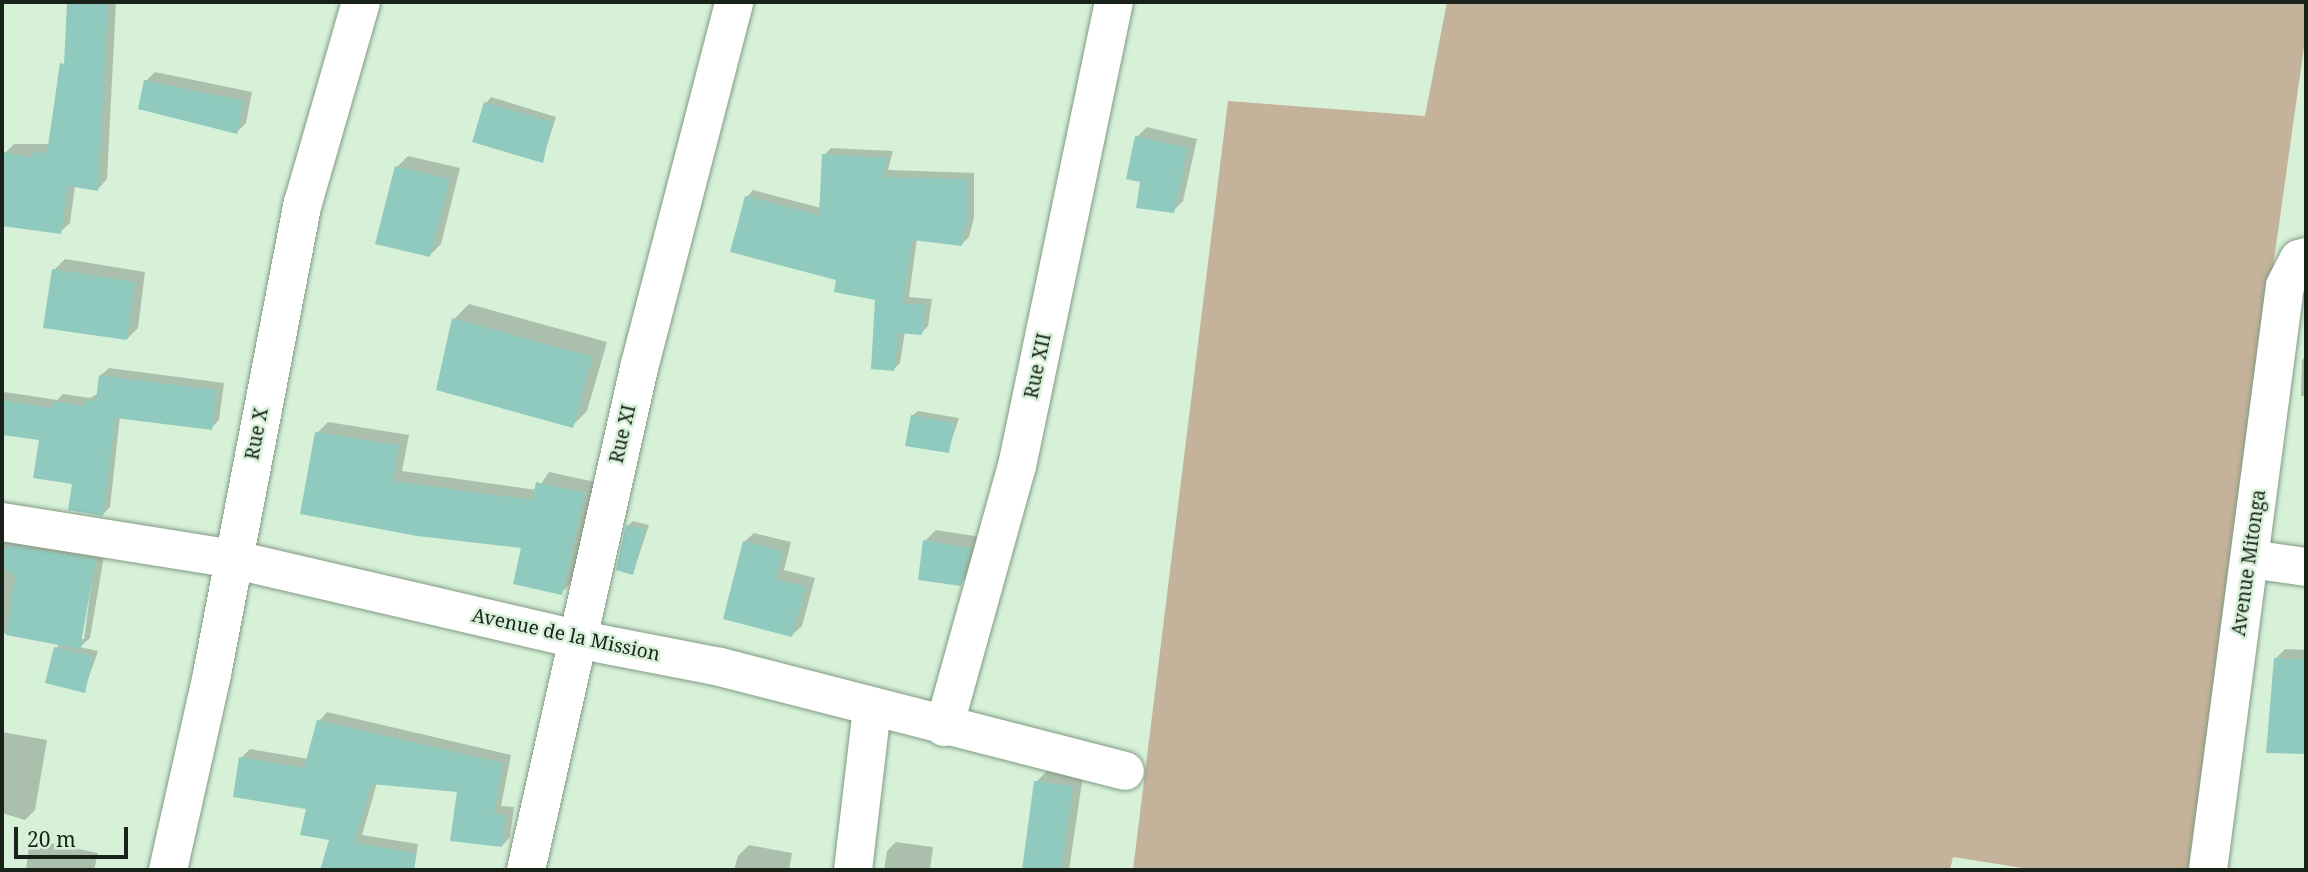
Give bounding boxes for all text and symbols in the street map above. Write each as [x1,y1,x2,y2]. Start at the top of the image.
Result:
street label: Rue XII [1020,331,1056,401]
street label: Rue XI [605,403,641,465]
street label: Rue X [241,406,273,462]
street label: Avenue Mitonga [2227,488,2271,638]
street label: Avenue de la Mission [470,604,662,666]
scale bar [18,812,131,856]
text: 20 m [27,825,76,853]

